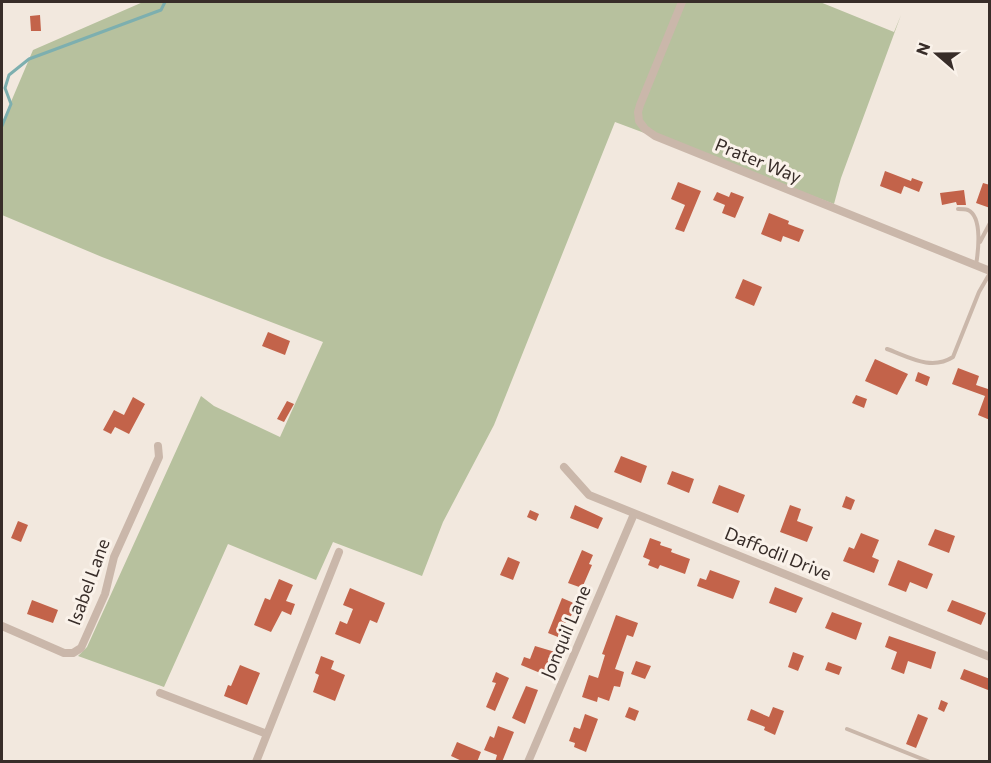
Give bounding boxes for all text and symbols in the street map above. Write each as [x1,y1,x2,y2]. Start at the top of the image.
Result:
north arrow [907,24,967,84]
text: N [911,40,933,58]
street label: Prater Way [712,133,805,187]
street label: Daffodil Drive [722,522,835,584]
street label: Isabel Lane [62,535,114,628]
street label: Jonquil Lane [536,582,595,682]

